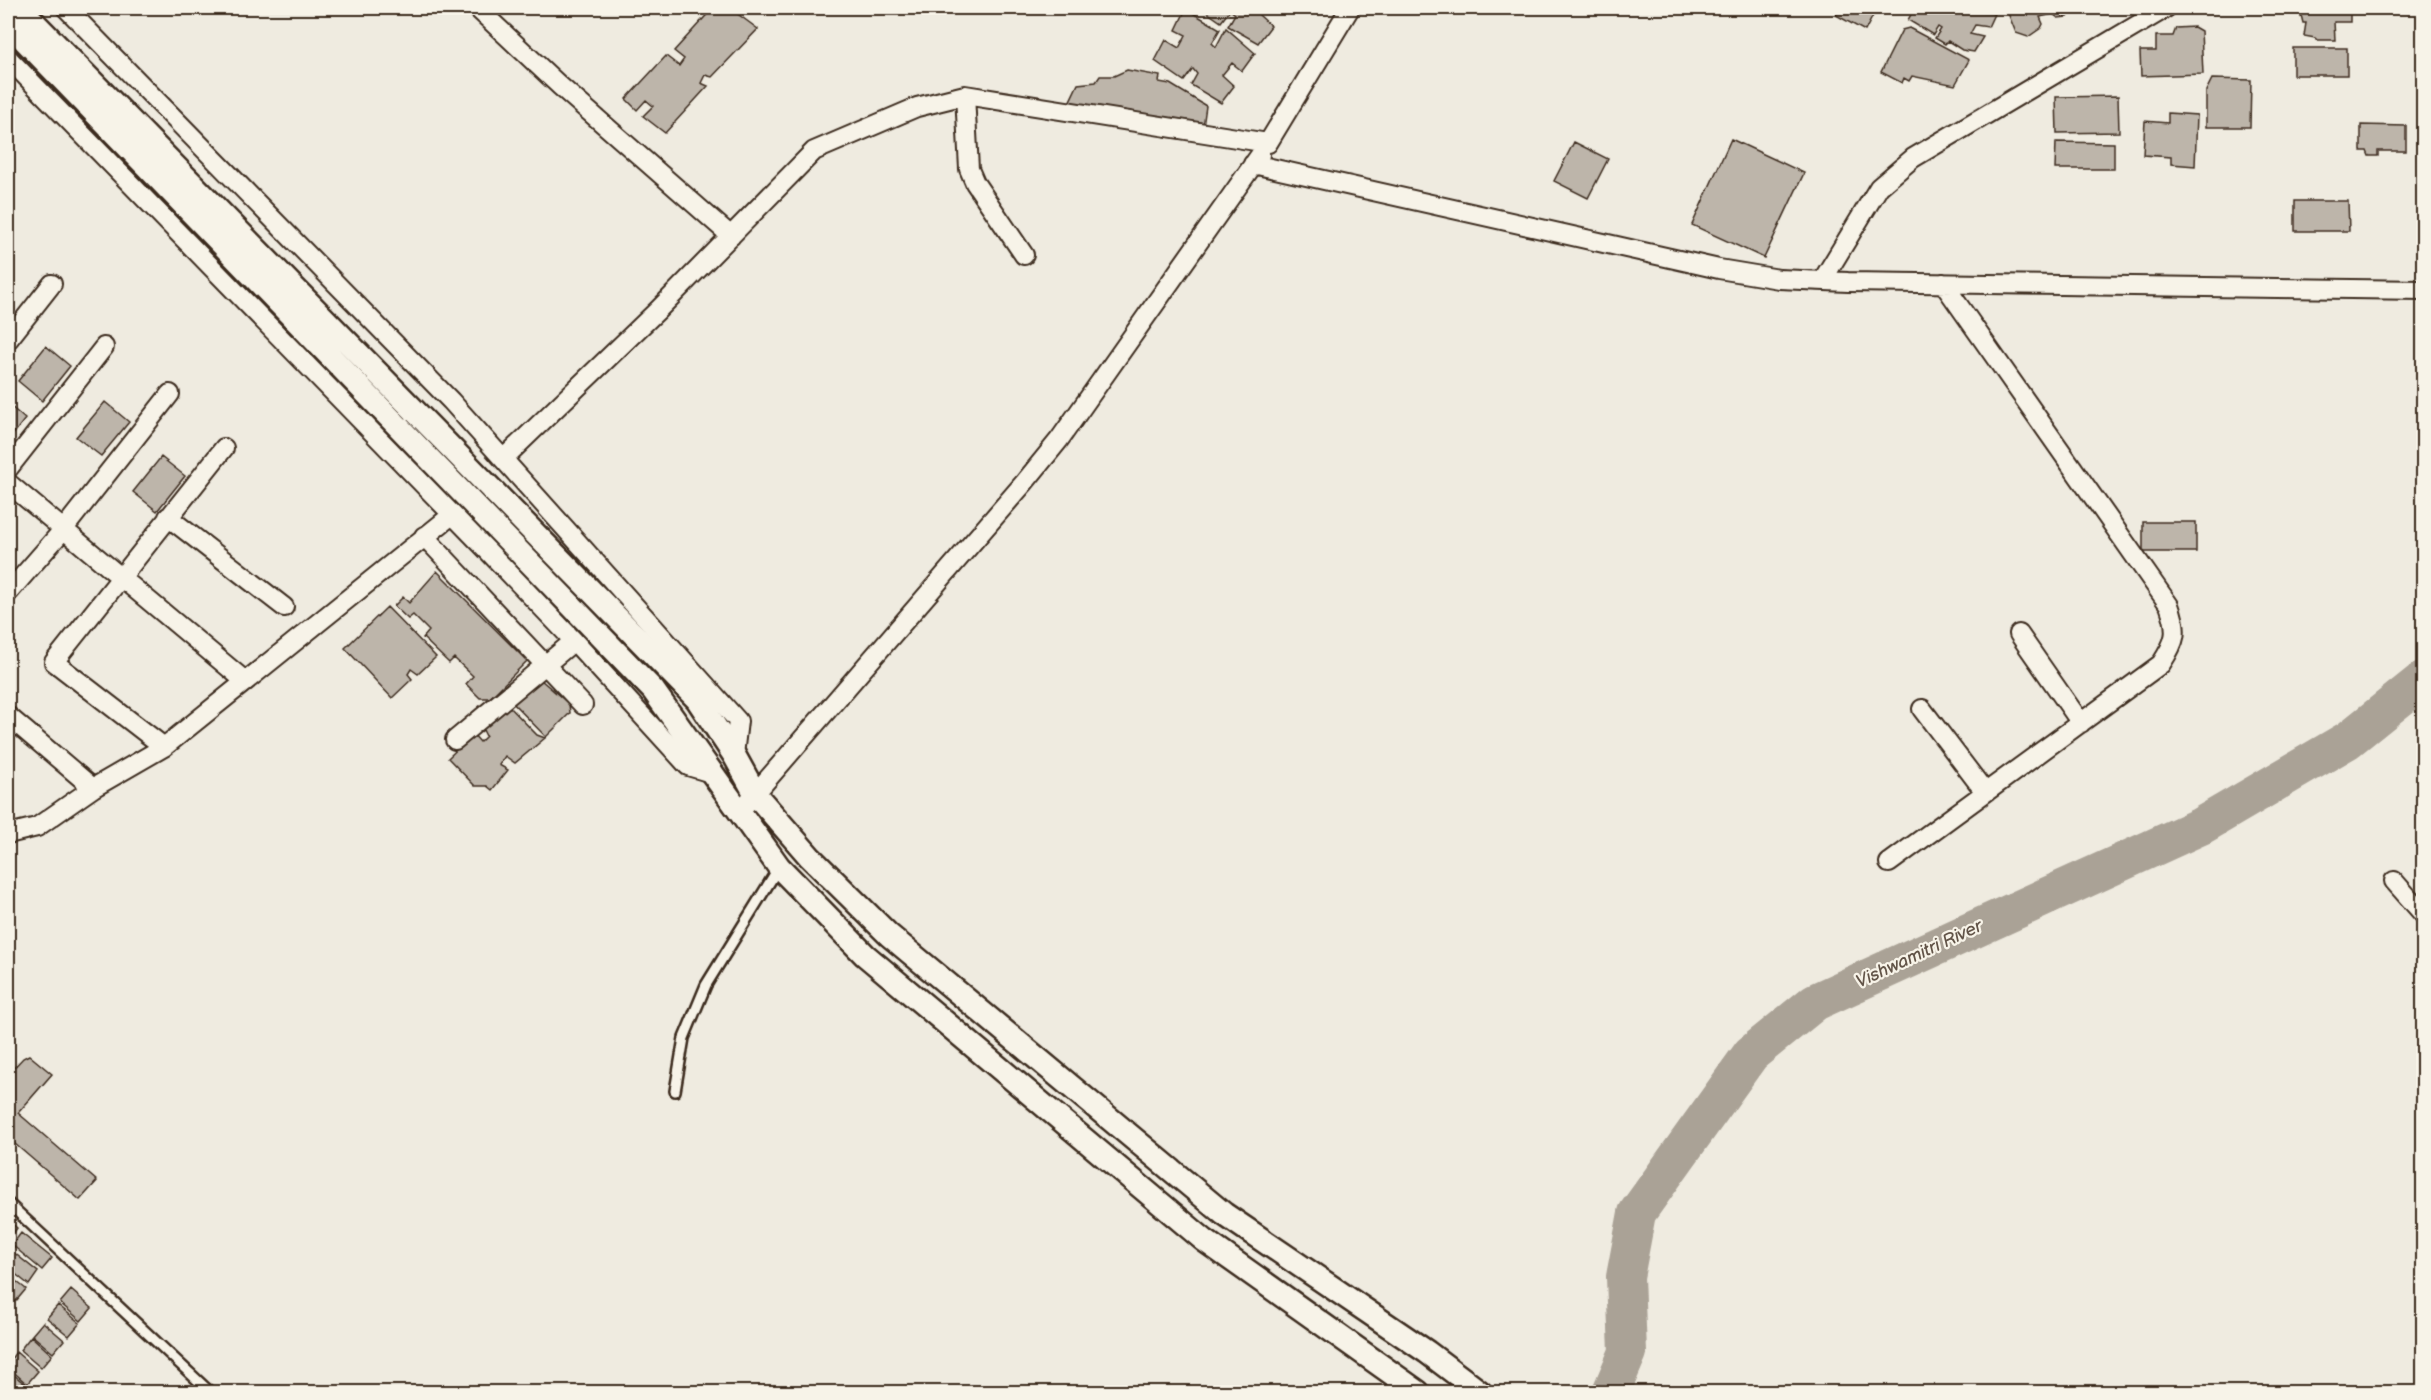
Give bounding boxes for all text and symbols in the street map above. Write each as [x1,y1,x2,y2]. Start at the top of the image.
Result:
water label: Vishwamitri River [1852,915,1987,992]

